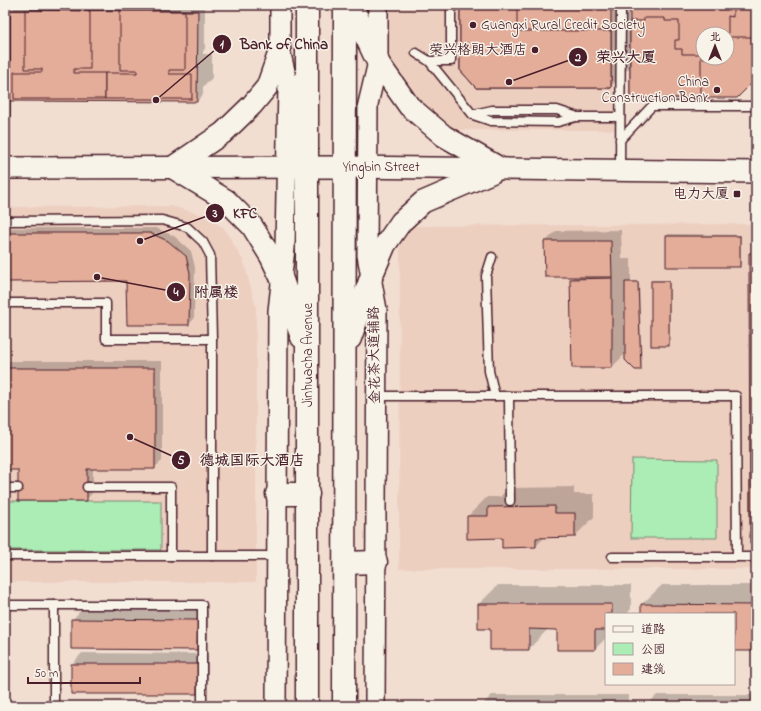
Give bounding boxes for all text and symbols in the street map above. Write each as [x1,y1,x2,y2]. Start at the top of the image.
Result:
place label: Guangxi Rural Credit Society [481,15,645,37]
marker: Guangxi Rural Credit Society [468,20,478,30]
north arrow [695,26,735,66]
text: 北 [710,29,721,45]
callout: Bank of China [212,30,336,57]
text: Bank of China [239,34,328,56]
text: 1 [220,36,224,54]
place label: 荣兴格朗大酒店 [429,40,527,61]
callout: 荣兴大厦 [568,43,664,70]
marker: 荣兴格朗大酒店 [530,45,540,55]
text: 荣兴大厦 [596,47,656,69]
text: 2 [574,49,581,67]
place label: China Construction Bank [602,72,710,109]
marker: China Construction Bank [712,85,722,95]
street label: Yingbin Street [342,157,420,179]
place label: 电力大厦 [673,184,729,205]
marker: 电力大厦 [732,189,742,199]
callout: KFC [205,199,265,226]
text: KFC [233,203,258,225]
text: 3 [212,205,218,223]
callout: 附属楼 [166,279,247,306]
text: 附属楼 [193,282,239,304]
text: 4 [173,284,179,302]
street label: Jinhuacha Avenue [298,302,319,407]
street label: 金花茶大道辅路 [364,306,386,404]
callout: 德城国际大酒店 [171,446,312,473]
text: 德城国际大酒店 [199,450,305,472]
text: 5 [178,452,185,470]
legend [605,613,735,685]
text: 道路 [641,621,665,639]
text: 公园 [641,641,665,659]
scale bar [28,659,140,685]
text: 建筑 [641,661,665,679]
text: 50 m [34,665,58,683]

